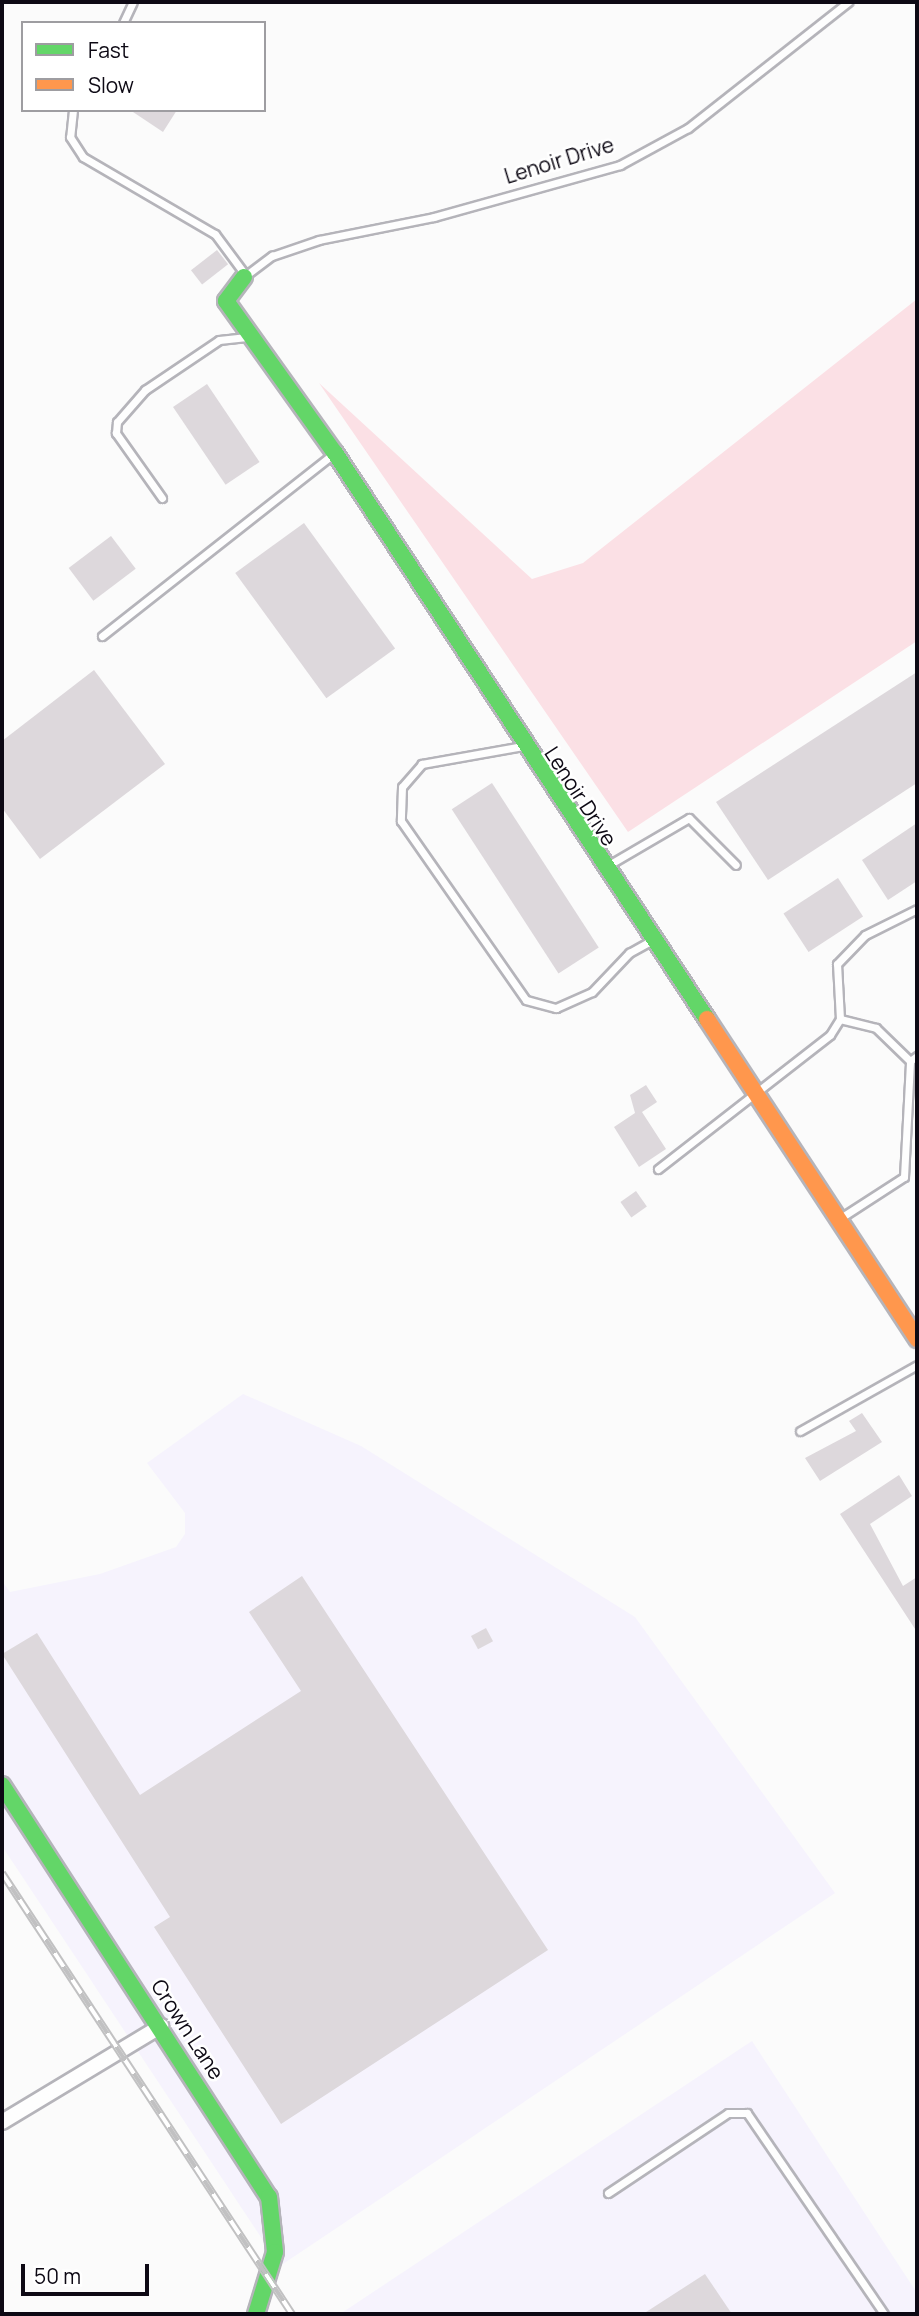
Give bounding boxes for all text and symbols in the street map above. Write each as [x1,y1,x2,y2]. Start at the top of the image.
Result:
legend [21,21,266,112]
text: Fast [88,36,129,64]
text: Slow [88,71,134,99]
street label: Lenoir Drive [501,131,617,189]
street label: Lenoir Drive [540,742,622,850]
street label: Crown Lane [146,1974,230,2084]
scale bar [24,2250,152,2294]
text: 50 m [34,2262,81,2290]

